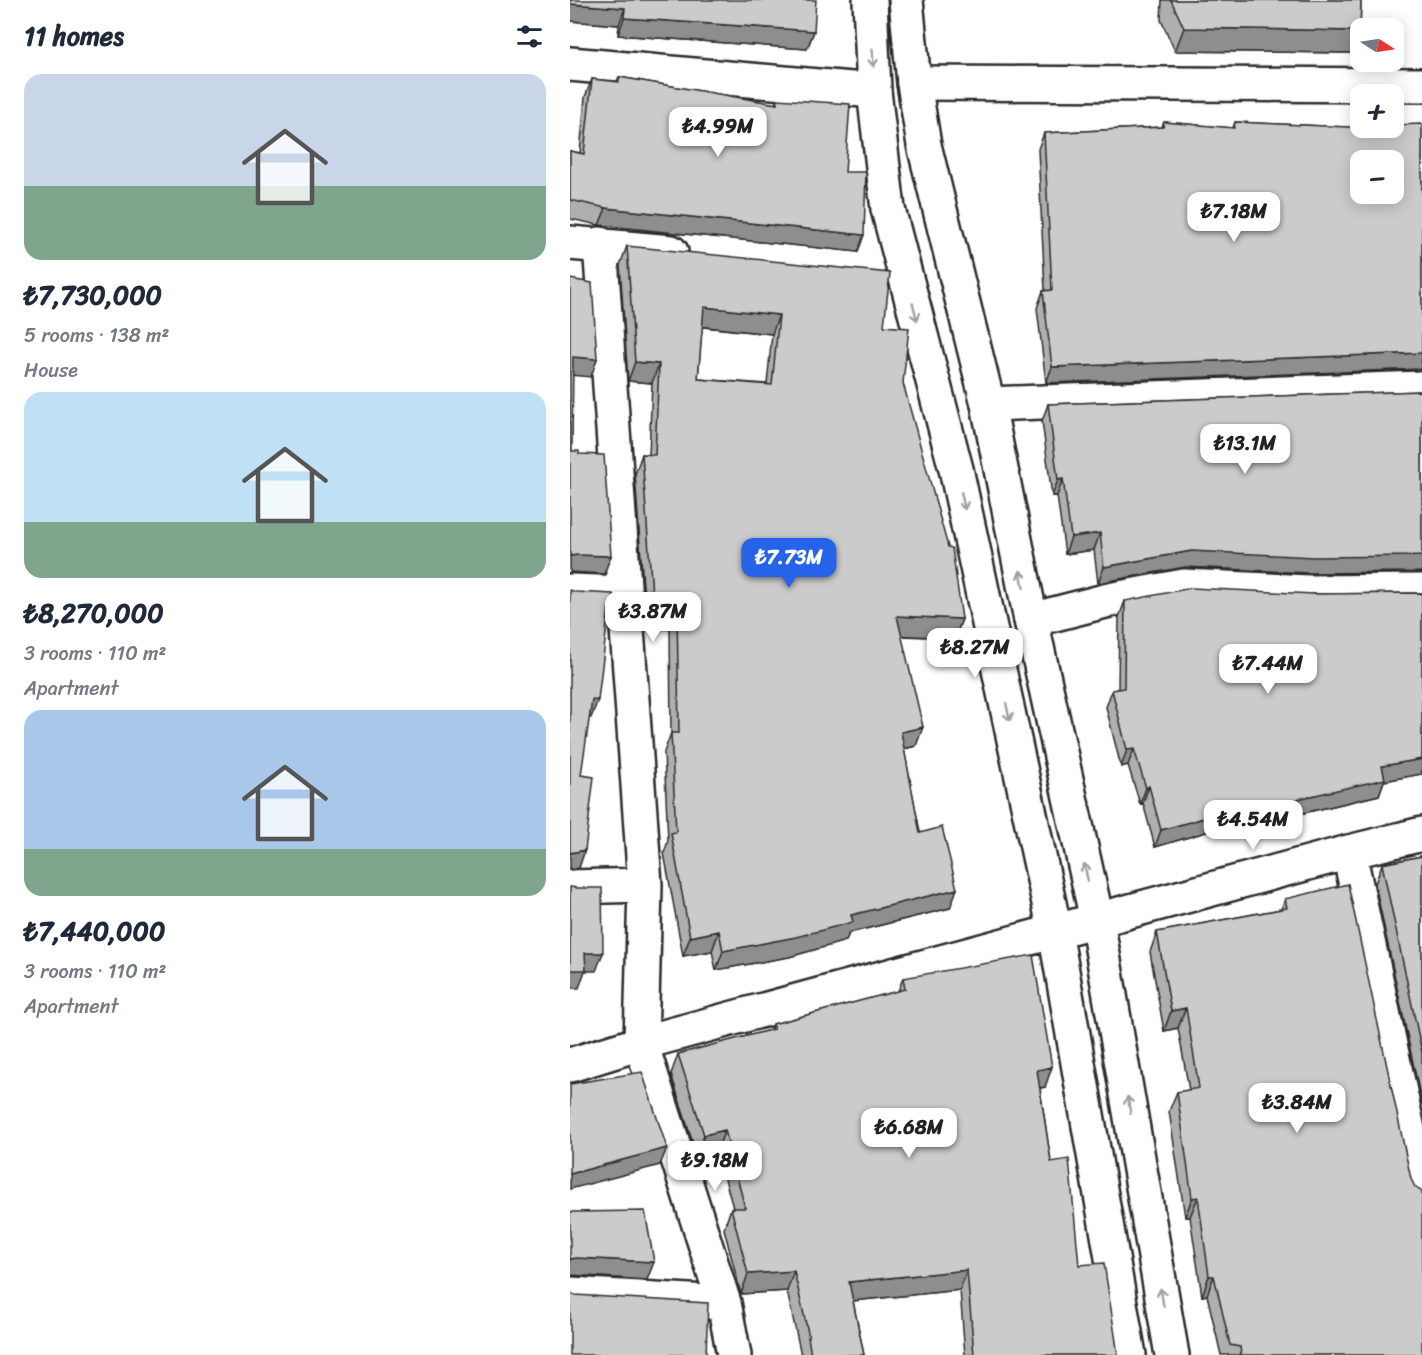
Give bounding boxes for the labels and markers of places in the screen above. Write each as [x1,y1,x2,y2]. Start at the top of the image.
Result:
pin: ₺4.99M [669,107,767,158]
pin: ₺7.18M [1185,192,1283,243]
pin: ₺13.1M [1196,424,1294,475]
pin: ₺7.73M [740,538,838,589]
pin: ₺3.87M [604,592,702,643]
pin: ₺8.27M [926,628,1024,679]
pin: ₺7.44M [1219,644,1317,695]
pin: ₺4.54M [1204,800,1302,851]
pin: ₺3.84M [1248,1083,1346,1134]
pin: ₺6.68M [860,1108,958,1159]
pin: ₺9.18M [666,1141,764,1192]

